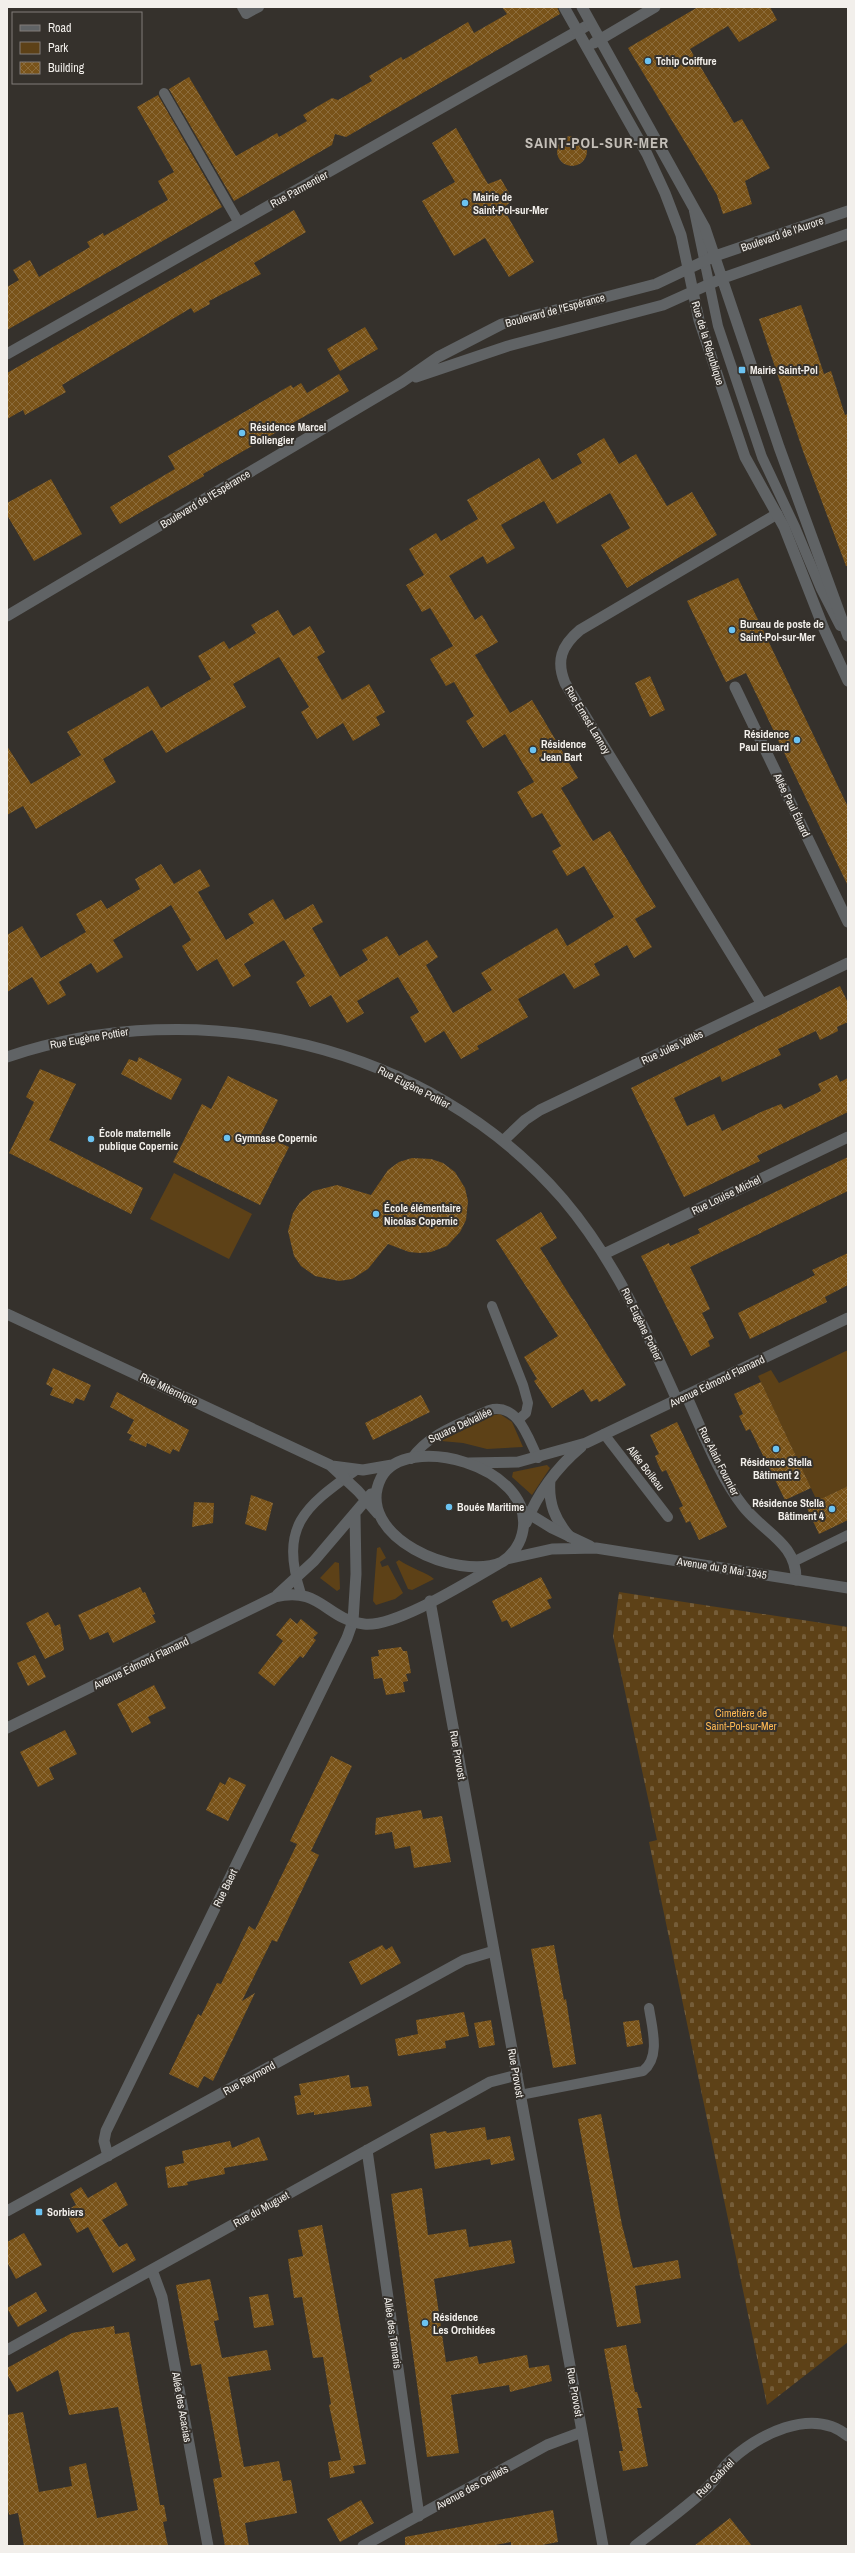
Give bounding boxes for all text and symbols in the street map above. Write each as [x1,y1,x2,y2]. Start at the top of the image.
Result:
legend [12,12,142,84]
text: Road [48,20,72,36]
text: Park [48,40,68,56]
place label: Tchip Coiffure [656,54,716,68]
marker: Tchip Coiffure [643,56,653,66]
text: Building [48,60,85,76]
district label: SAINT-POL-SUR-MER [525,132,669,153]
street label: Rue Parmentier [268,167,330,211]
place label: Mairie de Saint-Pol-sur-Mer [473,190,549,217]
marker: Mairie de Saint-Pol-sur-Mer [460,198,470,208]
street label: Boulevard de l'Aurore [739,213,825,255]
street label: Boulevard de l'Espérance [504,290,606,330]
street label: Rue de la République [689,299,727,387]
place label: Mairie Saint-Pol [750,363,818,377]
marker: Mairie Saint-Pol [737,365,747,375]
place label: Résidence Marcel Bollengier [250,420,326,447]
marker: Résidence Marcel Bollengier [237,428,247,438]
street label: Boulevard de l'Espérance [157,467,253,531]
place label: Bureau de poste de Saint-Pol-sur-Mer [740,617,824,644]
marker: Bureau de poste de Saint-Pol-sur-Mer [727,625,737,635]
street label: Rue Ernest Lannoy [562,683,614,757]
place label: Résidence Paul Eluard [739,727,789,754]
marker: Résidence Paul Eluard [792,735,802,745]
place label: Résidence Jean Bart [541,737,586,764]
marker: Résidence Jean Bart [528,745,538,755]
street label: Allée Paul Éluard [770,770,813,839]
street label: Rue Eugène Pottier [49,1024,129,1052]
street label: Rue Jules Vallès [639,1026,706,1067]
street label: Rue Eugène Pottier [376,1063,452,1111]
place label: École maternelle publique Copernic [99,1126,178,1153]
place label: Gymnase Copernic [235,1131,317,1145]
marker: Gymnase Copernic [222,1133,232,1143]
marker: École maternelle publique Copernic [86,1134,96,1144]
street label: Rue Louise Michel [689,1172,763,1218]
place label: École élémentaire Nicolas Copernic [384,1201,461,1228]
marker: École élémentaire Nicolas Copernic [371,1209,381,1219]
street label: Rue Eugène Pottier [618,1285,666,1363]
street label: Avenue Edmond Flamand [666,1352,767,1411]
street label: Rue Miternique [138,1370,200,1408]
street label: Square Delvallée [426,1404,494,1446]
street label: Rue Alain Fournier [696,1424,742,1498]
street label: Allée Boileau [624,1442,668,1493]
marker: Résidence Stella Bâtiment 2 [771,1444,781,1454]
place label: Résidence Stella Bâtiment 2 [740,1455,812,1482]
place label: Résidence Stella Bâtiment 4 [752,1496,824,1523]
place label: Bouée Maritime [457,1500,524,1514]
marker: Bouée Maritime [444,1502,454,1512]
marker: Résidence Stella Bâtiment 4 [827,1504,837,1514]
street label: Avenue du 8 Mai 1945 [675,1554,768,1582]
street label: Avenue Edmond Flamand [90,1634,191,1693]
park label: Cimetière de Saint-Pol-sur-Mer [705,1706,777,1733]
street label: Rue Provost [447,1729,469,1781]
street label: Rue Baert [210,1866,240,1909]
street label: Rue Provost [505,2047,527,2099]
street label: Rue Raymond [220,2058,278,2098]
street label: Rue du Muguet [231,2188,292,2230]
place label: Sorbiers [47,2205,84,2219]
marker: Sorbiers [34,2207,44,2217]
street label: Allée des Tamaris [381,2296,405,2370]
place label: Résidence Les Orchidées [433,2310,495,2337]
marker: Résidence Les Orchidées [420,2318,430,2328]
street label: Rue Provost [564,2366,586,2418]
street label: Allée des Acacias [169,2370,195,2444]
street label: Rue Gabriel [693,2456,737,2500]
street label: Avenue des Oeillets [432,2461,511,2513]

